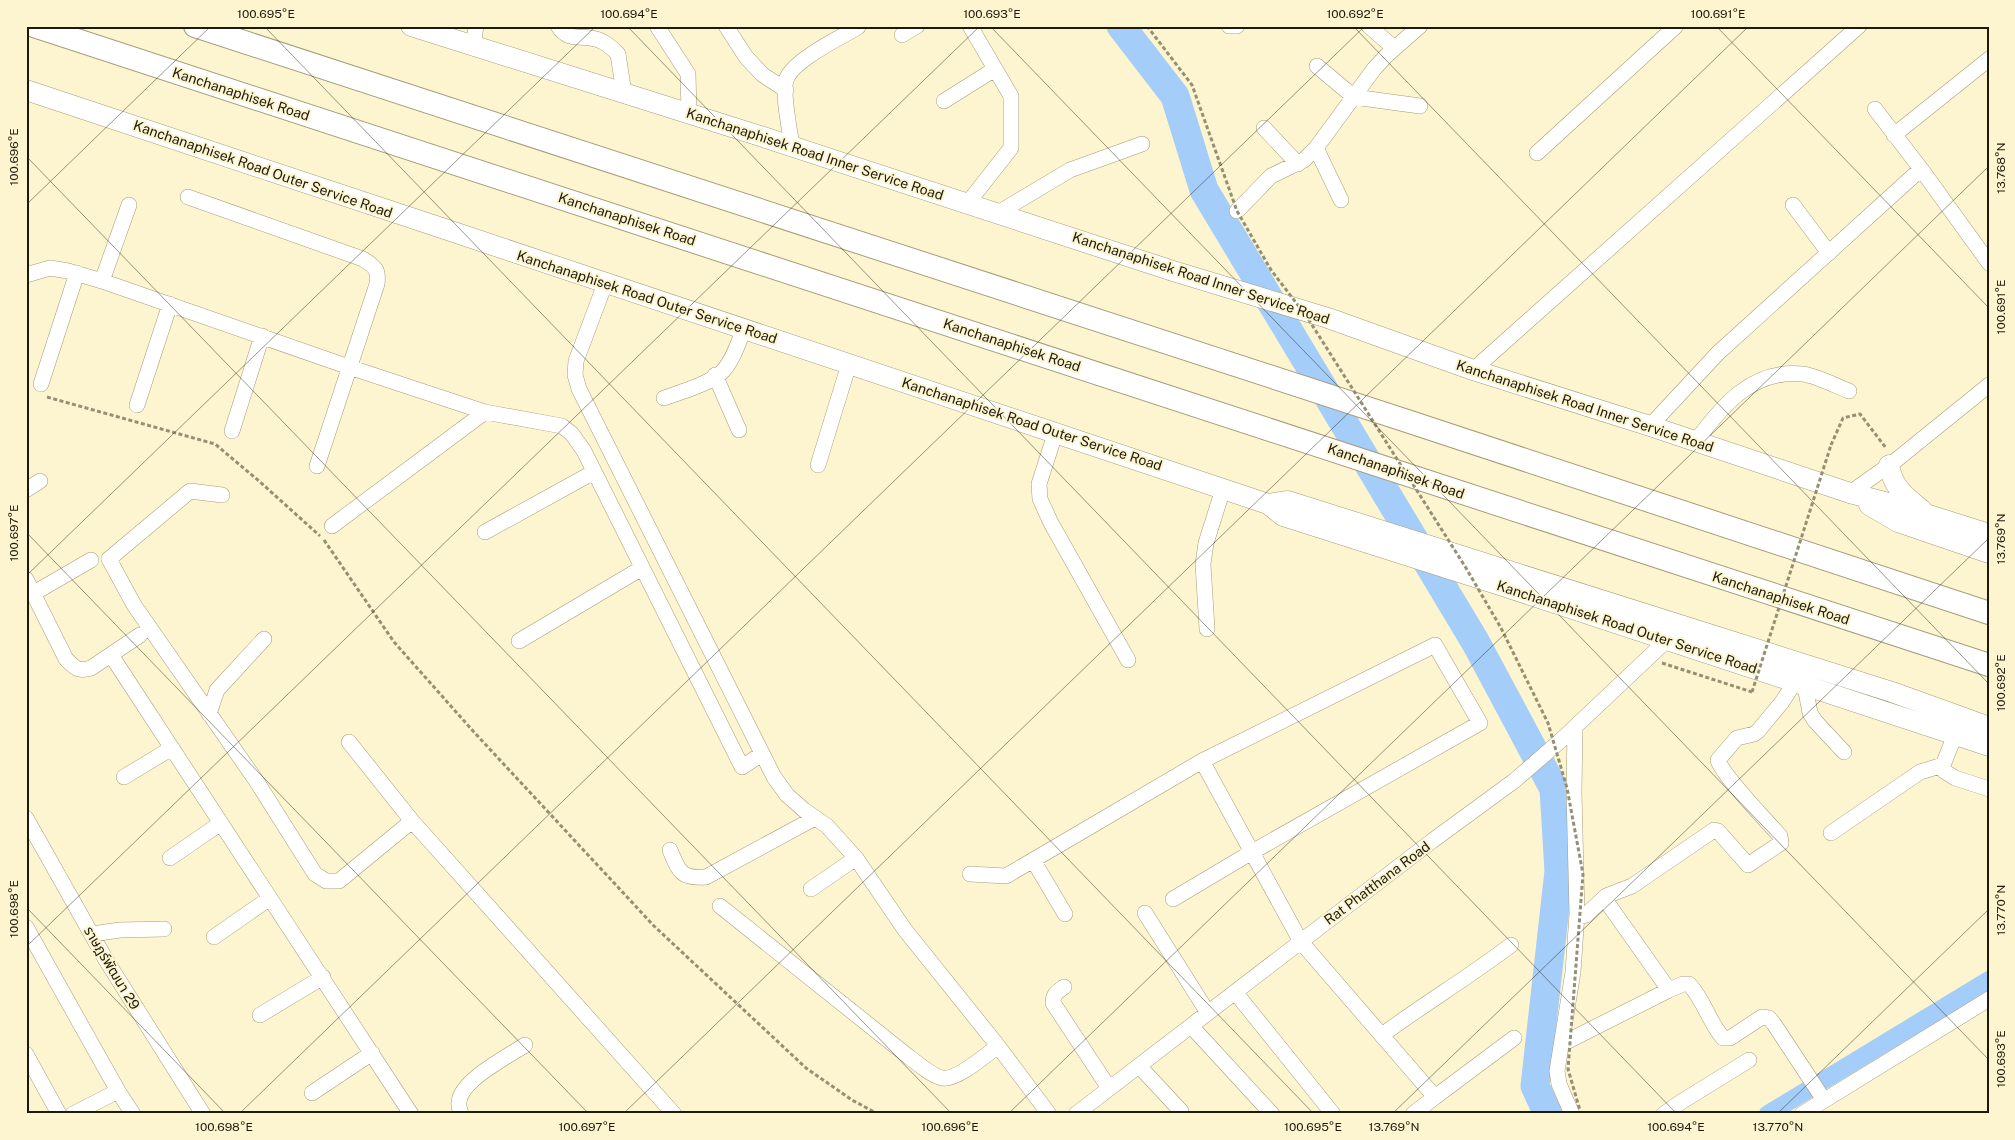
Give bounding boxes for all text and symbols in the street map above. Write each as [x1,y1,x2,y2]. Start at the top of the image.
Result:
text: 100.695°E [237,7,295,21]
text: 100.694°E [600,7,658,21]
text: 100.693°E [963,7,1021,21]
text: 100.692°E [1326,7,1384,21]
text: 100.691°E [1691,7,1745,21]
street label: Kanchanaphisek Road [170,64,312,124]
street label: Kanchanaphisek Road Inner Service Road [684,105,946,203]
street label: Kanchanaphisek Road Outer Service Road [131,117,395,221]
text: 100.696°E [7,128,21,186]
text: 13.768°N [1994,142,2008,194]
street label: Kanchanaphisek Road [556,189,698,249]
street label: Kanchanaphisek Road Inner Service Road [1070,229,1332,327]
street label: Kanchanaphisek Road Outer Service Road [515,247,779,347]
text: 100.691°E [1994,280,2008,334]
street label: Kanchanaphisek Road [941,315,1083,375]
street label: Kanchanaphisek Road Inner Service Road [1454,357,1716,455]
street label: Kanchanaphisek Road Outer Service Road [900,374,1164,474]
street label: Kanchanaphisek Road [1325,440,1467,502]
text: 100.697°E [7,504,21,562]
text: 13.769°N [1994,514,2008,565]
street label: Kanchanaphisek Road [1710,568,1852,628]
street label: Kanchanaphisek Road Outer Service Road [1495,577,1759,677]
text: 100.692°E [1994,654,2008,712]
street label: Rat Phatthana Road [1321,838,1433,928]
text: 100.698°E [7,880,21,938]
text: 13.770°N [1994,885,2008,935]
street label: ราษฎร์พัฒนา 29 [81,924,143,1013]
text: 100.693°E [1994,1030,2008,1088]
text: 100.698°E [195,1120,253,1134]
text: 100.697°E [558,1120,616,1134]
text: 100.696°E [921,1120,979,1134]
text: 100.695°E [1284,1120,1342,1134]
text: 13.769°N [1369,1120,1420,1134]
text: 100.694°E [1647,1120,1705,1134]
text: 13.770°N [1753,1120,1803,1134]

